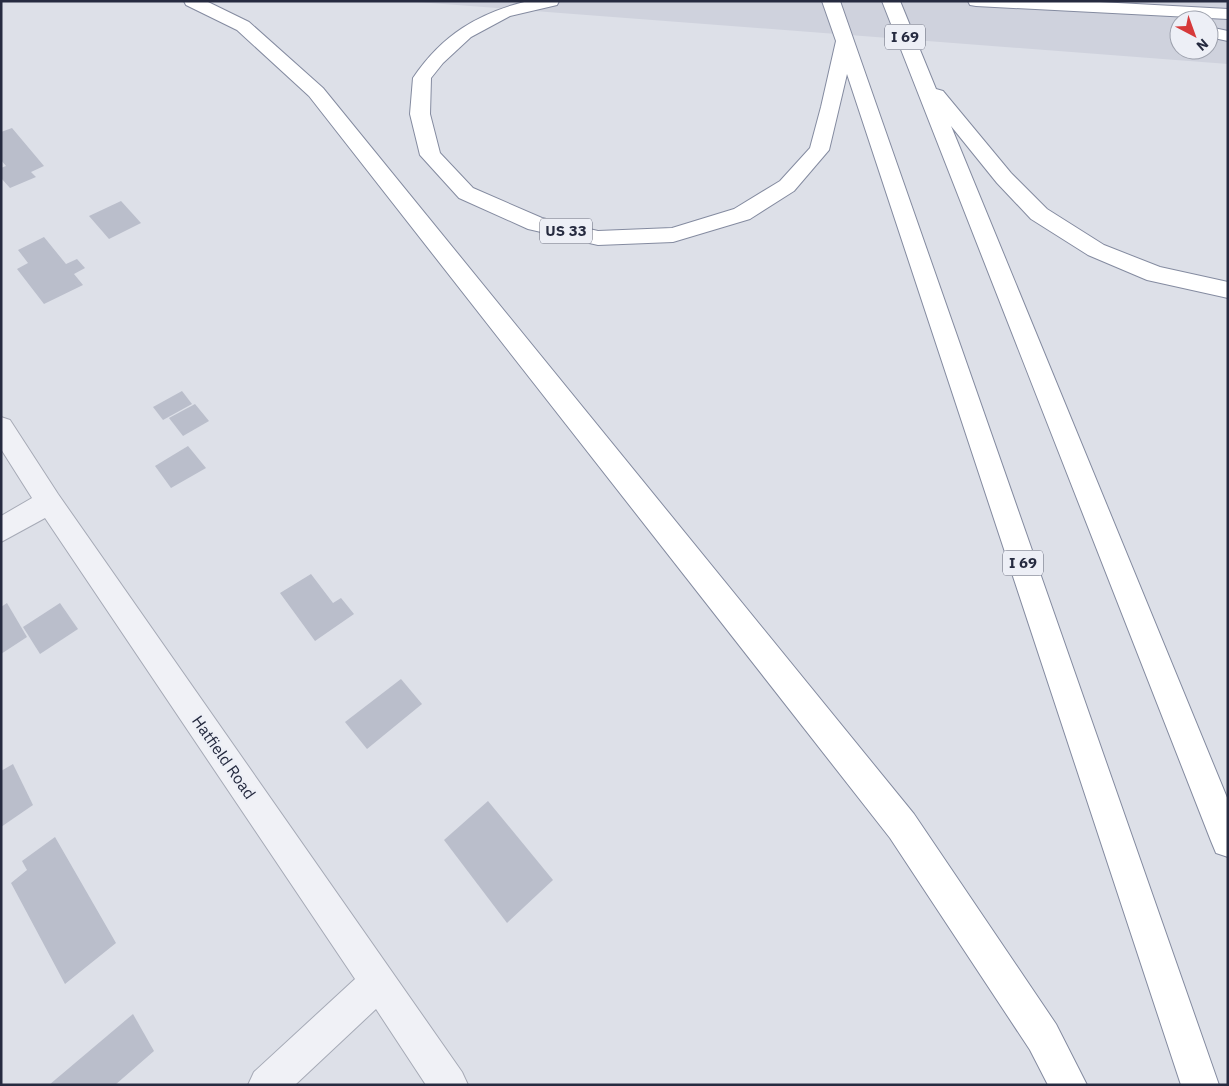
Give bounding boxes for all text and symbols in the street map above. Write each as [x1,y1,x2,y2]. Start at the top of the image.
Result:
north arrow [1169,10,1219,60]
road number: I 69 [885,24,925,50]
text: N [1193,35,1212,55]
road number: US 33 [540,218,592,244]
road number: I 69 [1003,550,1043,576]
street label: Hatfield Road [188,711,260,803]

